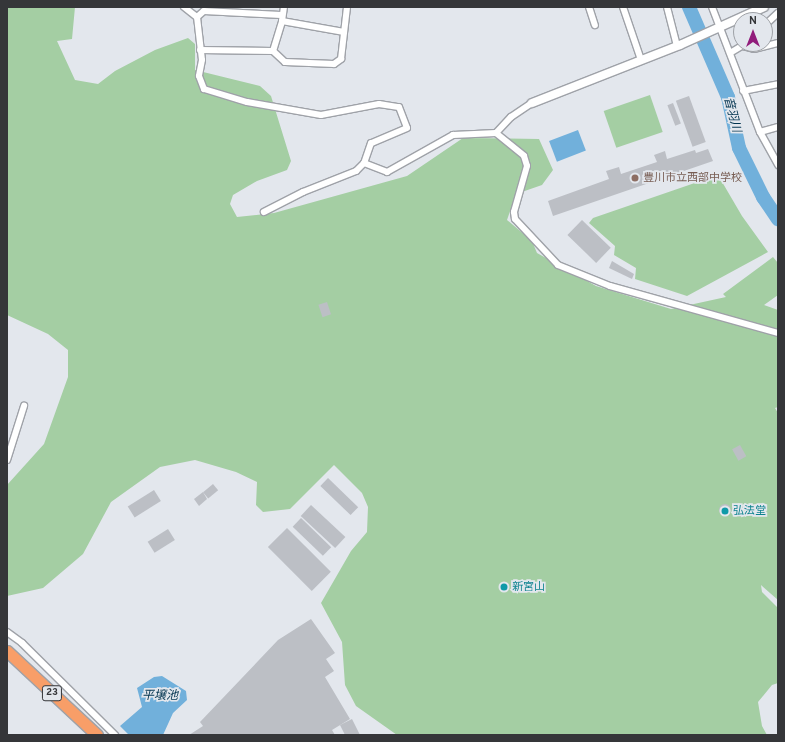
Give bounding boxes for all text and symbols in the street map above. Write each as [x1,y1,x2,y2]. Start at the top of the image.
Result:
north arrow [733,12,773,52]
text: N [749,14,757,28]
water label: 音羽川 [720,96,742,134]
place label: 豊川市立西部中学校 [643,171,742,185]
marker: 豊川市立西部中学校 [630,173,640,183]
place label: 弘法堂 [733,504,766,518]
marker: 弘法堂 [720,506,730,516]
place label: 新宮山 [512,580,545,594]
marker: 新宮山 [499,582,509,592]
road number: 23 [41,685,63,701]
water label: 平壌池 [142,690,178,704]

